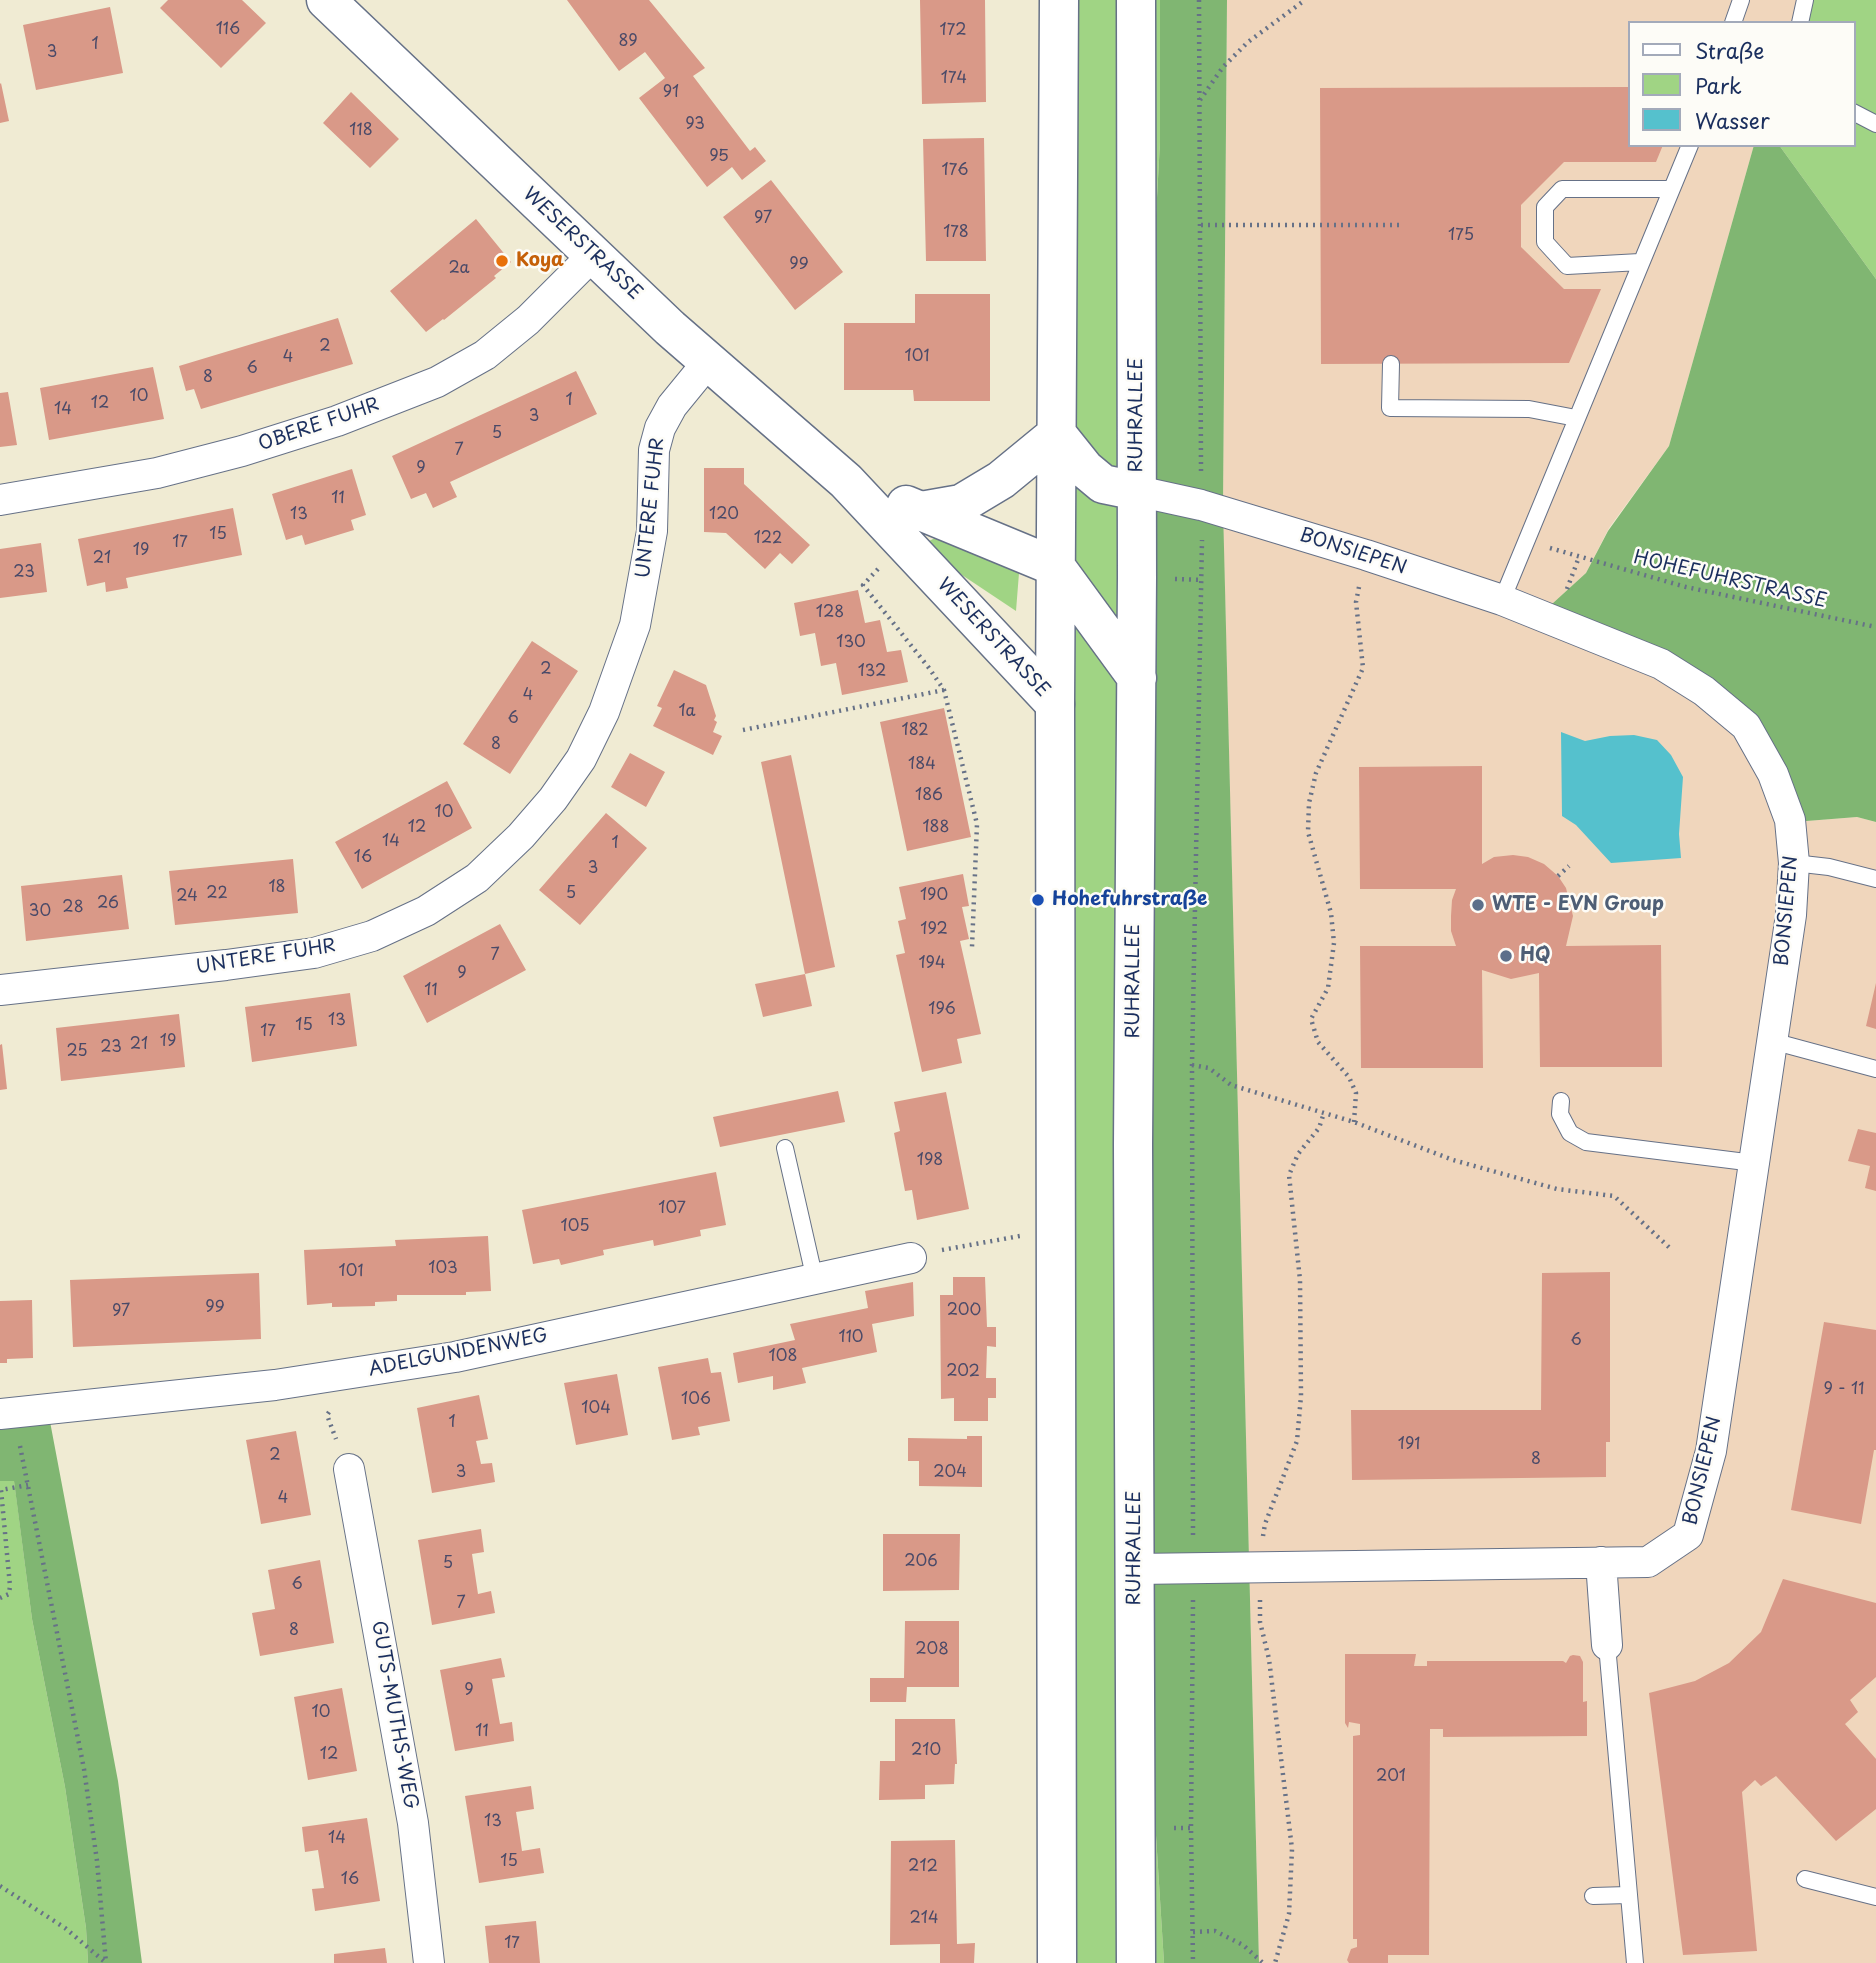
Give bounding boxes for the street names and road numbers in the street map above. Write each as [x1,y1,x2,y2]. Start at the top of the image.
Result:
street label: WESERSTRASSE [518,183,646,305]
street label: RUHRALLEE [1126,357,1148,473]
street label: OBERE FUHR [255,394,383,456]
street label: UNTERE FUHR [632,437,670,579]
street label: BONSIEPEN [1297,524,1409,580]
street label: HOHEFUHRSTRASSE [1631,547,1829,613]
street label: WESERSTRASSE [932,574,1054,702]
street label: BONSIEPEN [1771,855,1803,967]
street label: RUHRALLEE [1123,923,1145,1039]
street label: UNTERE FUHR [194,935,338,979]
street label: ADELGUNDENWEG [367,1324,549,1382]
street label: BONSIEPEN [1679,1414,1727,1528]
street label: RUHRALLEE [1124,1490,1146,1606]
street label: GUTS-MUTHS-WEG [366,1619,422,1811]

